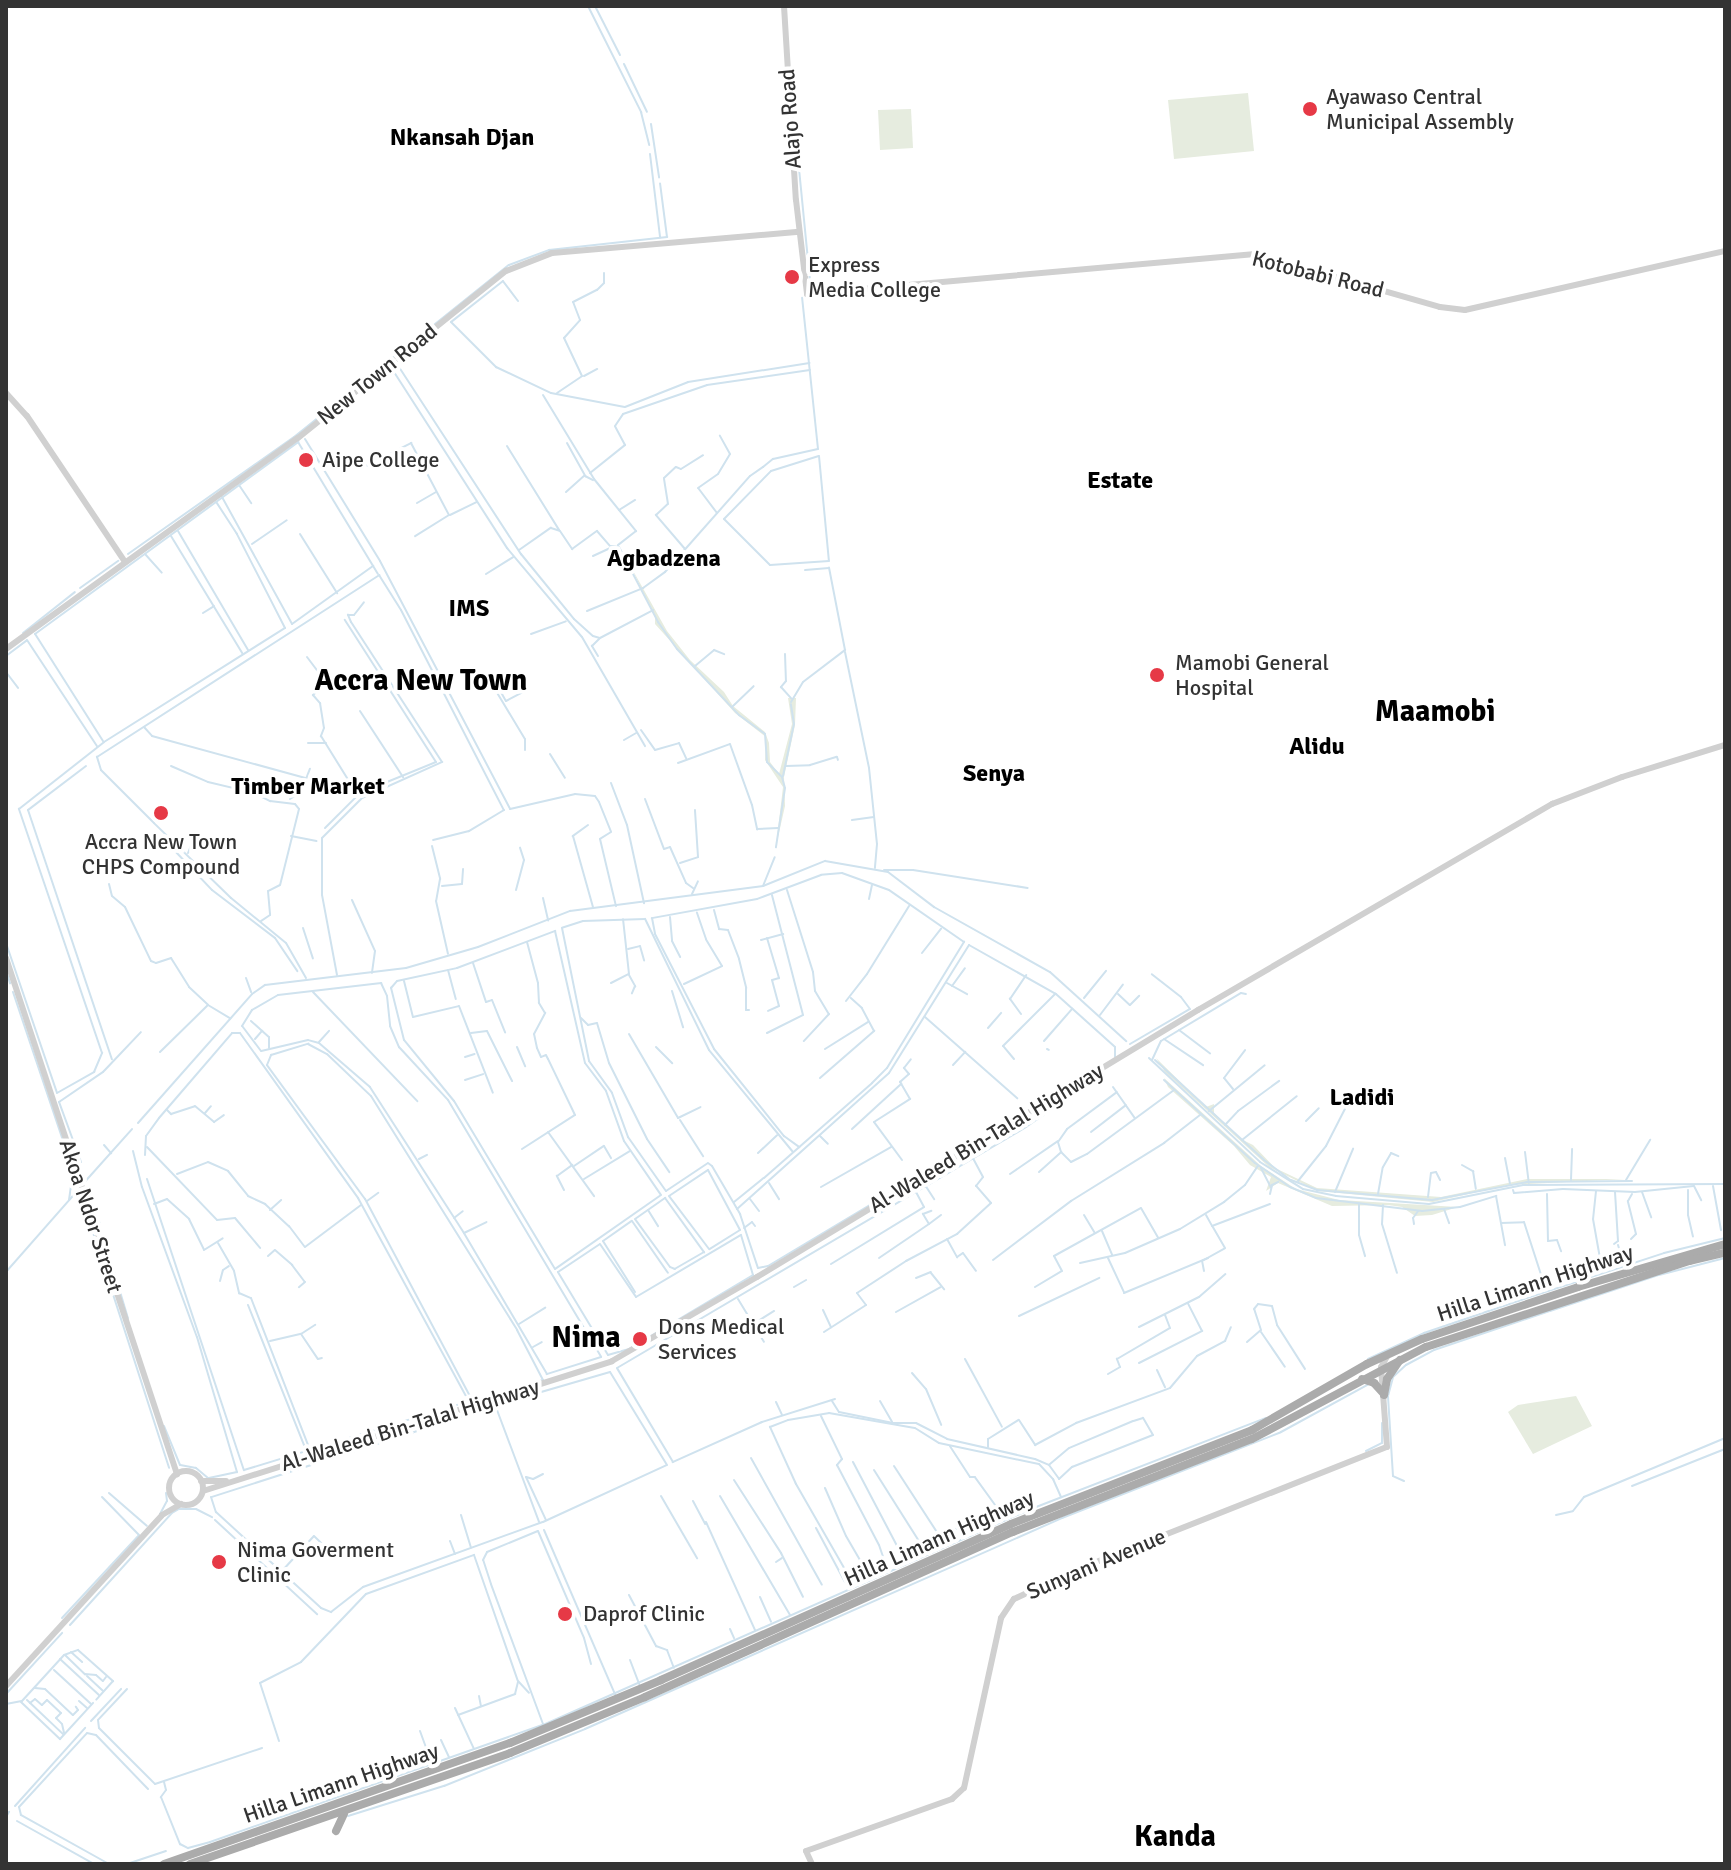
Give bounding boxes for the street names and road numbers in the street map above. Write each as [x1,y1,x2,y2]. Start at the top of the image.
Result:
street label: Alajo Road [773,68,807,170]
street label: Kotobabi Road [1249,245,1387,303]
street label: New Town Road [312,318,442,430]
street label: Al-Waleed Bin-Talal Highway [864,1057,1108,1219]
street label: Akoa Ndor Street [54,1136,128,1296]
street label: Hilla Limann Highway [1433,1239,1637,1327]
street label: Al-Waleed Bin-Talal Highway [278,1373,542,1477]
street label: Hilla Limann Highway [840,1484,1038,1592]
street label: Sunyani Avenue [1022,1523,1170,1605]
street label: Hilla Limann Highway [240,1737,442,1829]

